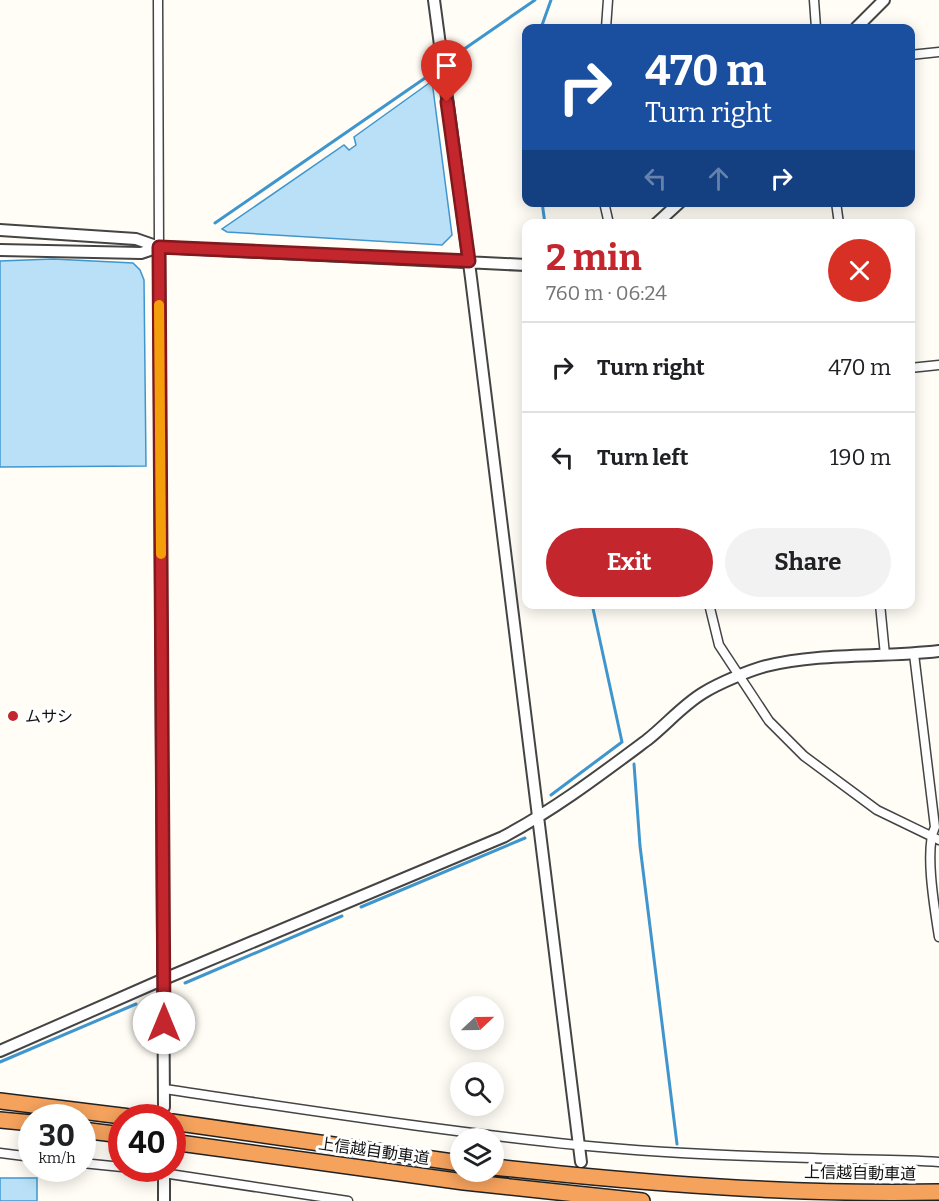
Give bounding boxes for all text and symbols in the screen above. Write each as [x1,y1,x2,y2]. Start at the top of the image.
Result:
pin [421,40,472,102]
text: 470 m [645,46,766,96]
icon: right [546,48,624,126]
icon: arrive [430,49,463,82]
text: Turn right [645,97,772,129]
icon: left [639,162,672,195]
icon: ahead [702,162,735,195]
icon: right [765,162,798,195]
text: 2 min [546,236,642,280]
button: close [828,239,891,302]
text: 760 m · 06:24 [546,281,667,305]
icon: right [546,351,579,384]
text: Turn right [597,354,705,381]
text: 470 m [828,354,891,381]
icon: left [546,441,579,474]
text: Turn left [597,444,689,471]
text: 190 m [830,444,891,471]
button: Exit [546,528,713,597]
button: Share [725,528,891,597]
place label: ムサシ [25,707,73,726]
marker: ムサシ [6,709,20,723]
position arrow [132,991,196,1055]
north arrow [450,996,504,1050]
map controls [450,996,504,1182]
button: search [450,1062,504,1116]
speed limit sign: 40 [108,1104,186,1182]
text: 30 [39,1118,75,1154]
button: layers [450,1128,504,1182]
street label: 上信越自動車道 [317,1134,431,1168]
text: km/h [38,1149,76,1167]
street label: 上信越自動車道 [804,1163,916,1183]

